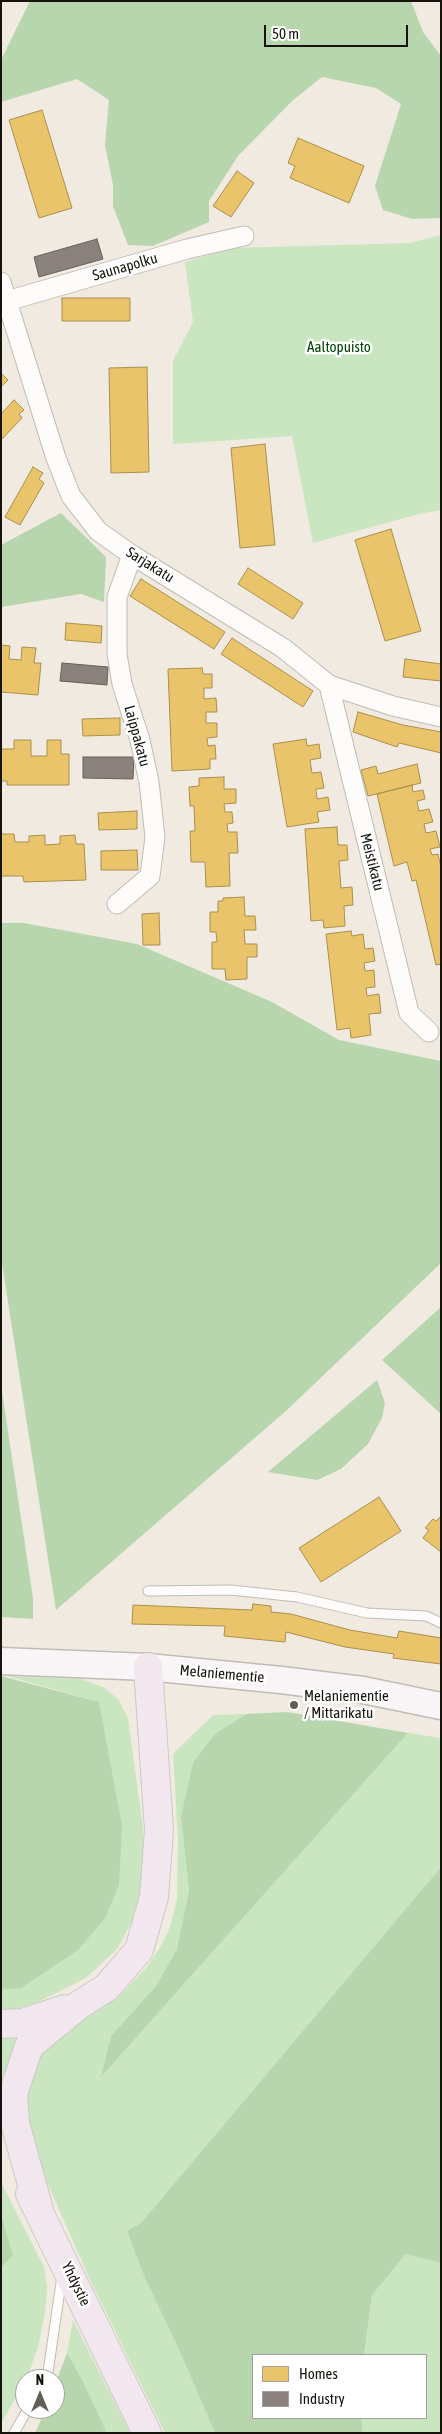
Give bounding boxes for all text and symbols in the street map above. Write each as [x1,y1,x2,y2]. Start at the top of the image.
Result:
scale bar [267,15,411,47]
text: 50 m [272,25,299,42]
street label: Saunapolku [90,249,160,285]
park label: Aaltopuisto [307,338,371,356]
street label: Sarjakatu [123,543,177,587]
street label: Laippakatu [120,703,154,769]
street label: Meistikatu [356,831,388,893]
street label: Melaniementie [179,1661,265,1687]
place label: Melaniementie / Mittarikatu [304,1687,389,1722]
marker: Melaniementie / Mittarikatu [288,1699,300,1711]
street label: Yhdystie [58,2259,94,2309]
legend [252,2354,427,2419]
text: Homes [299,2365,338,2382]
north arrow [15,2369,65,2419]
text: N [36,2372,44,2388]
text: Industry [299,2390,345,2407]

